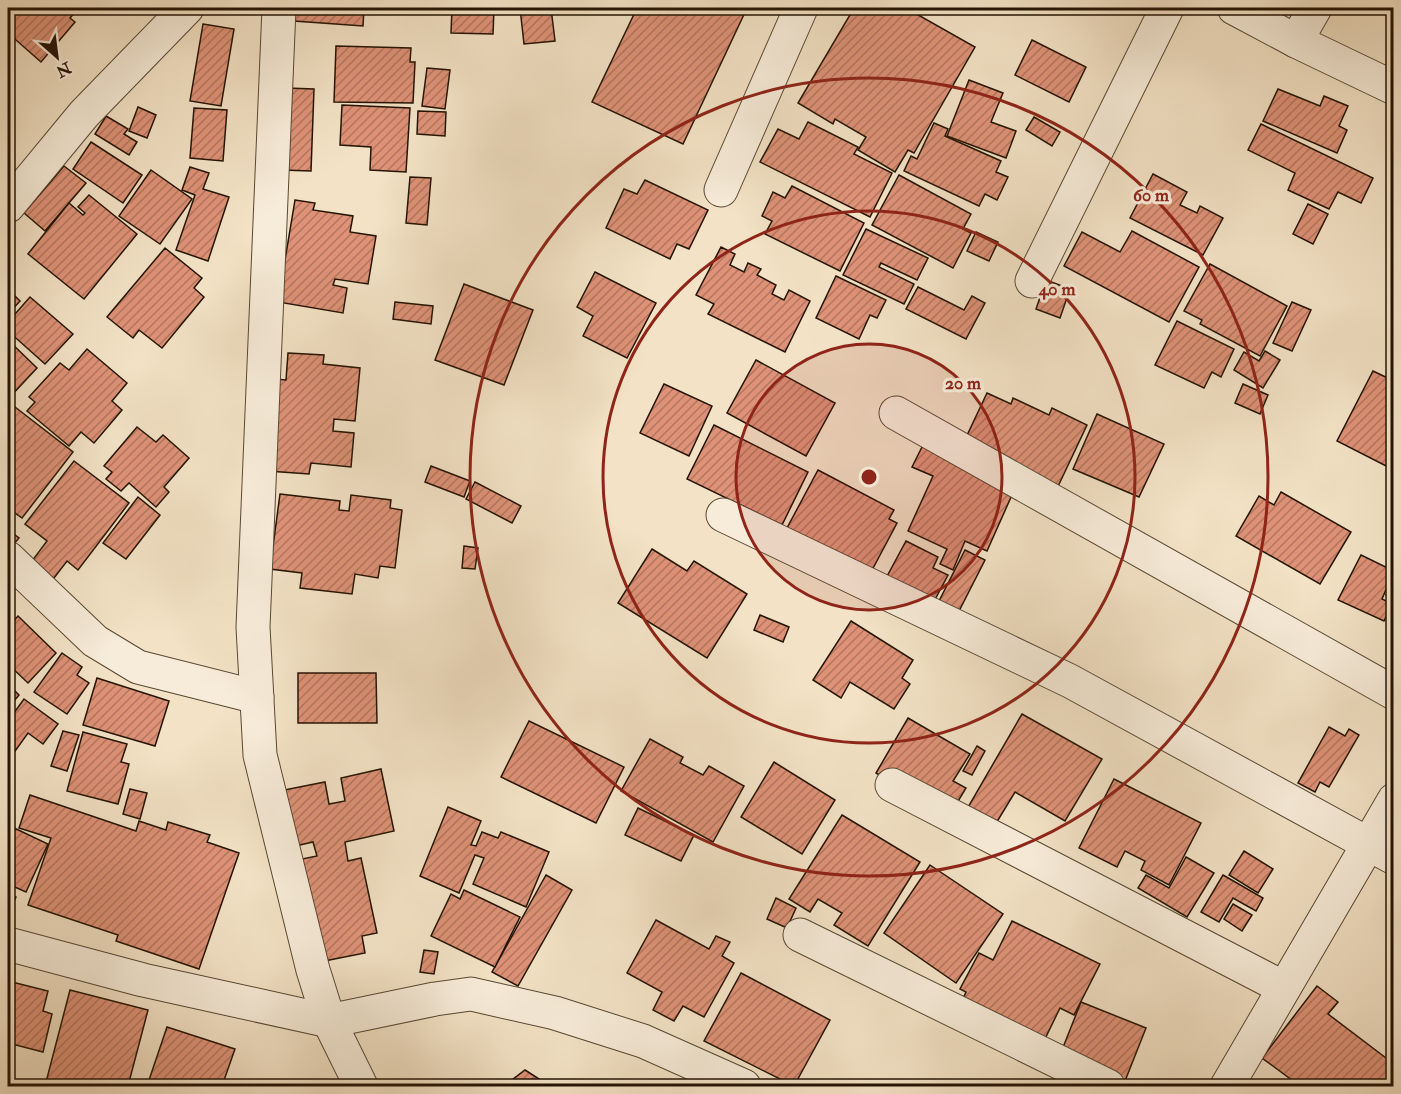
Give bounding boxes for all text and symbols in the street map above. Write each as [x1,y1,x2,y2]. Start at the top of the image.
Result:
north arrow [27,27,87,87]
text: N [52,57,75,82]
text: 60 m [1133,184,1170,207]
text: 40 m [1038,278,1076,301]
text: 20 m [945,372,982,395]
centre of rings [859,467,879,487]

